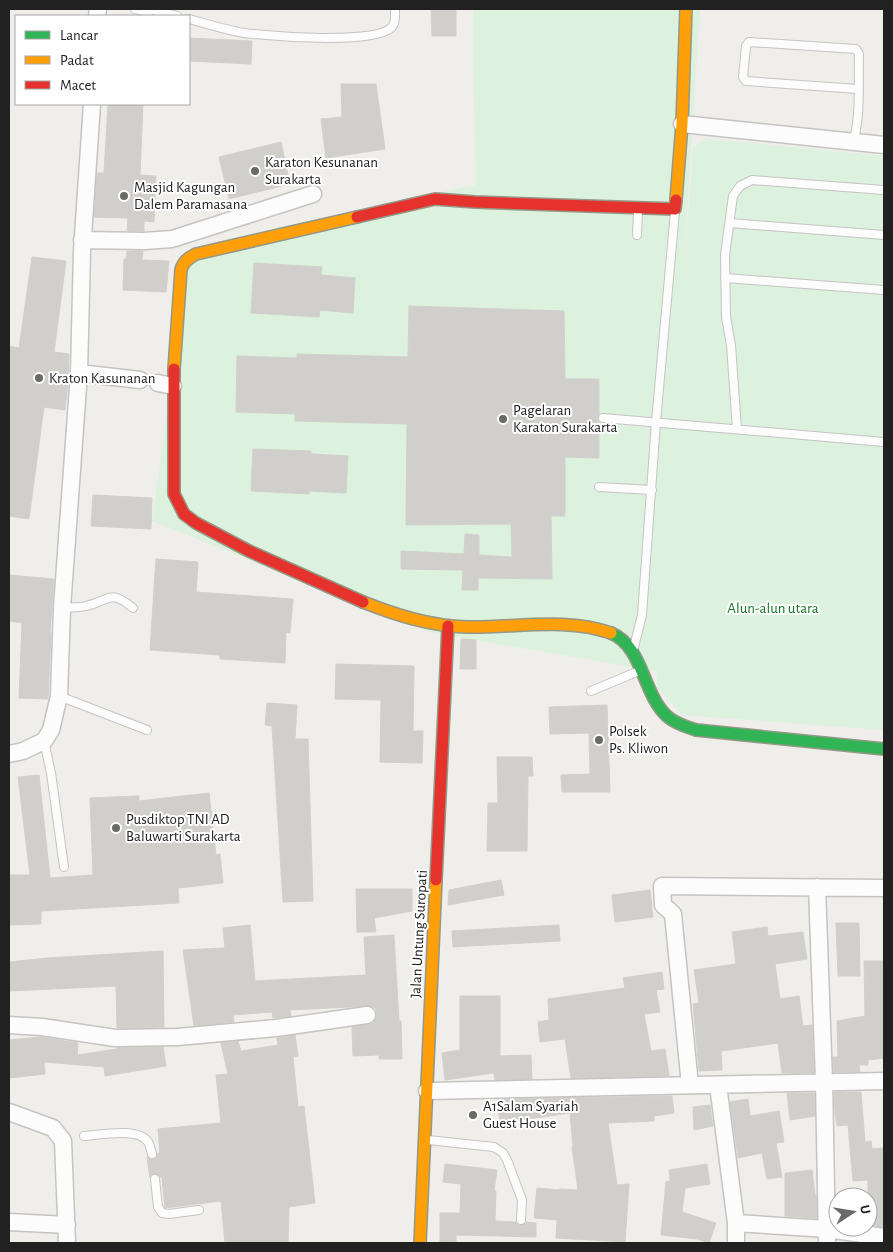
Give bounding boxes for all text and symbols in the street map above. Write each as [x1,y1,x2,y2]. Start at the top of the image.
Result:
legend [15,15,190,105]
text: Lancar [60,28,98,43]
text: Padat [60,53,94,68]
text: Macet [60,78,96,93]
place label: Karaton Kesunanan Surakarta [265,155,378,187]
marker: Karaton Kesunanan Surakarta [249,165,261,177]
place label: Masjid Kagungan Dalem Paramasana [134,180,247,212]
marker: Masjid Kagungan Dalem Paramasana [118,190,130,202]
place label: Kraton Kasunanan [49,371,156,386]
marker: Kraton Kasunanan [33,372,45,384]
place label: Pagelaran Karaton Surakarta [513,403,618,435]
marker: Pagelaran Karaton Surakarta [497,413,509,425]
park label: Alun-alun utara [727,601,819,616]
place label: Polsek Ps. Kliwon [609,724,668,756]
marker: Polsek Ps. Kliwon [593,734,605,746]
place label: Pusdiktop TNI AD Baluwarti Surakarta [126,812,241,844]
marker: Pusdiktop TNI AD Baluwarti Surakarta [110,822,122,834]
street label: Jalan Untung Suropati [408,870,430,998]
place label: A1Salam Syariah Guest House [483,1099,578,1131]
marker: A1Salam Syariah Guest House [467,1109,479,1121]
north arrow [828,1187,878,1237]
text: U [857,1204,873,1215]

